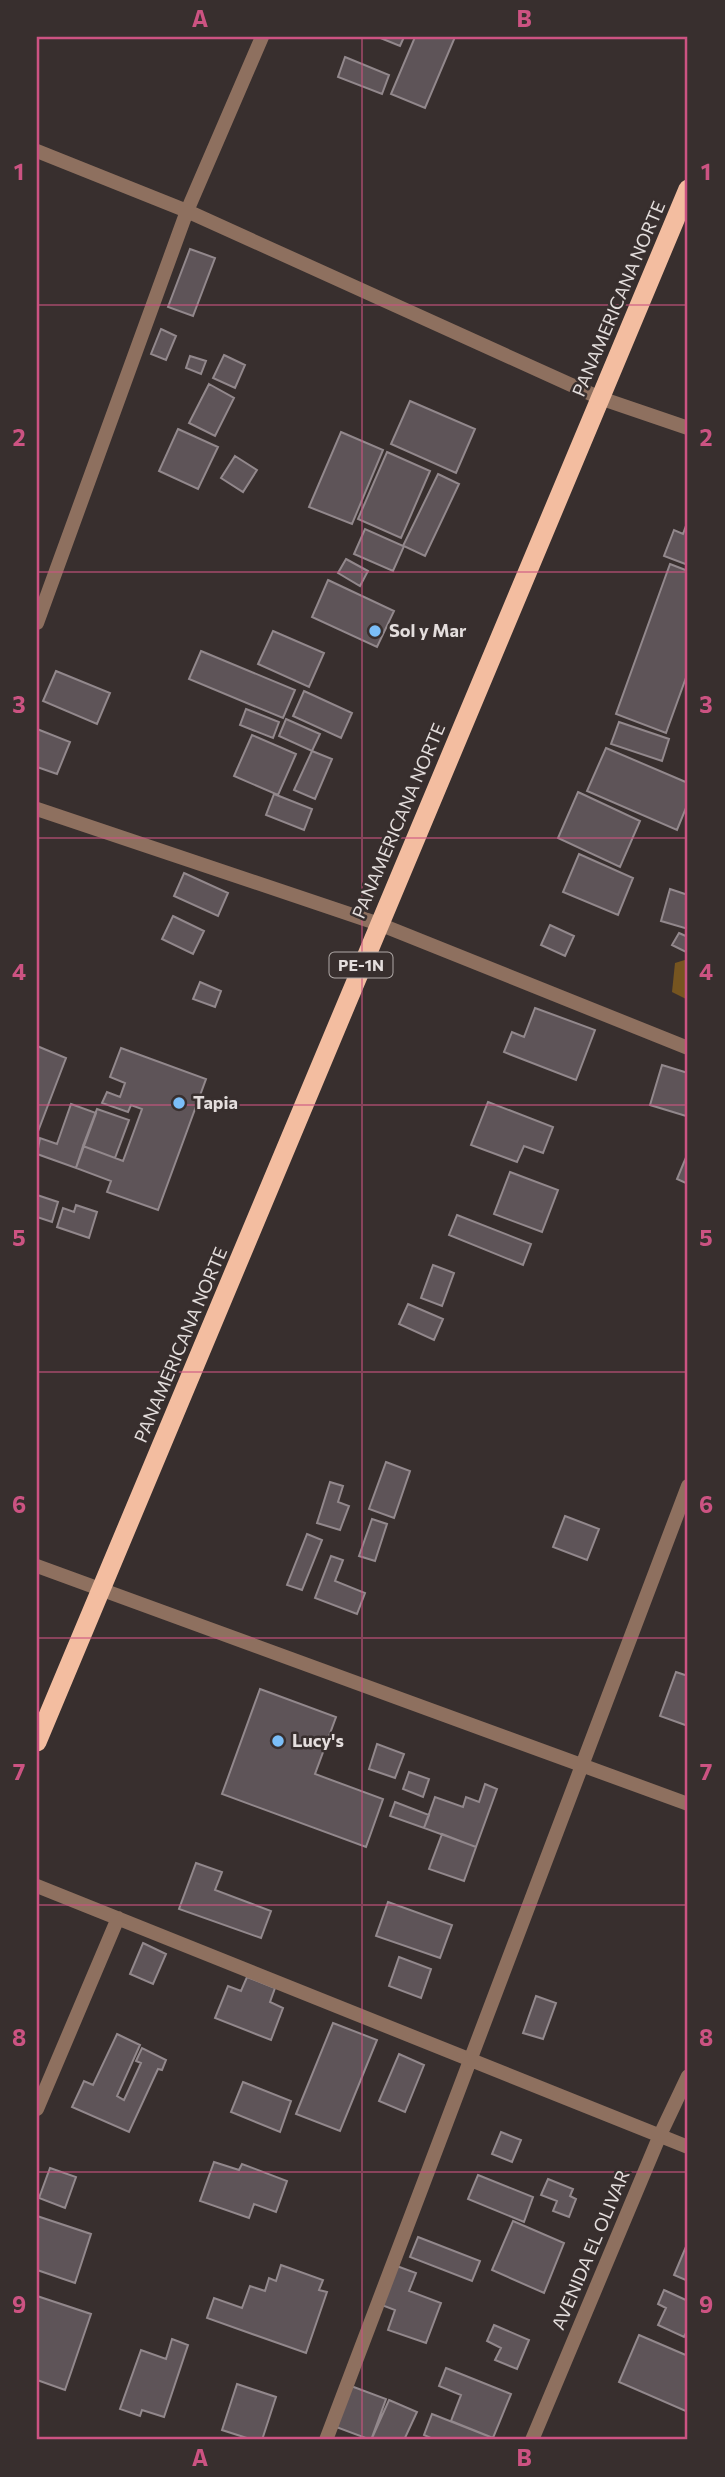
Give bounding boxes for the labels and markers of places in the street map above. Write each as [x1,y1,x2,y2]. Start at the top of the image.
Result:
place label: Sol y Mar [389,619,467,641]
marker: Sol y Mar [367,623,383,639]
place label: Tapia [193,1091,238,1113]
marker: Tapia [171,1095,187,1111]
place label: Lucy's [292,1729,344,1751]
marker: Lucy's [270,1733,286,1749]

